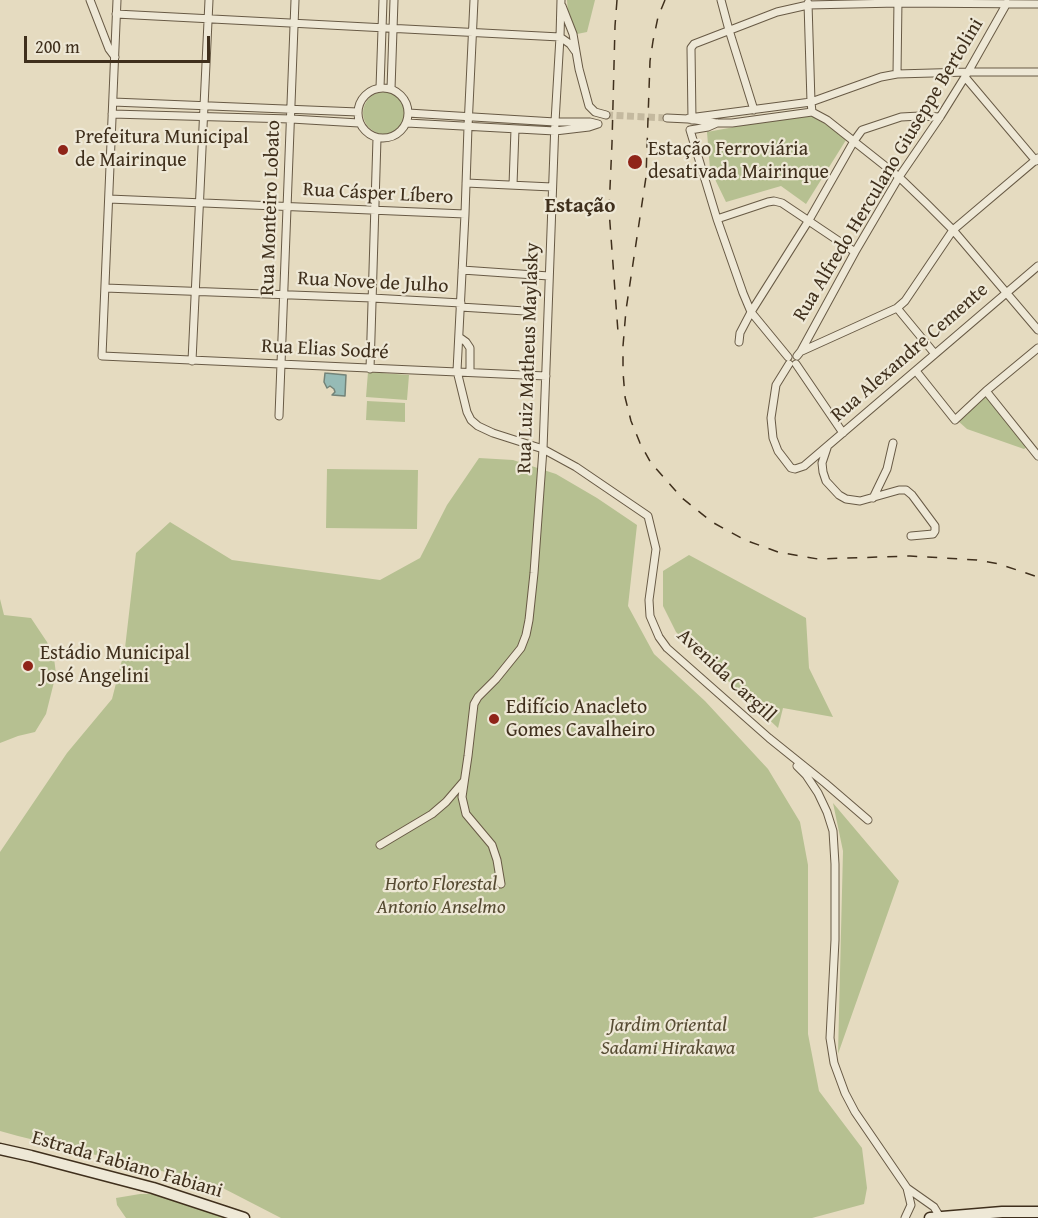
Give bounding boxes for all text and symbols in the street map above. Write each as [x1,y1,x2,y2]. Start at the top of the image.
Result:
street label: Rua Alfredo Herculano Giuseppe Bertolini [789,14,989,326]
scale bar [27,24,213,62]
text: 200 m [35,33,80,60]
street label: Rua Monteiro Lobato [256,120,286,296]
place label: Prefeitura Municipal de Mairinque [75,126,249,173]
place label: Estação Ferroviária desativada Mairinque [648,138,829,185]
marker: Prefeitura Municipal de Mairinque [56,143,70,157]
marker: Estação Ferroviária desativada Mairinque [626,153,644,171]
street label: Rua Cásper Líbero [302,178,454,210]
district label: Estação [545,194,615,220]
street label: Rua Luiz Matheus Maylasky [513,242,545,474]
street label: Rua Nove de Julho [297,267,449,299]
street label: Rua Alexandre Cemente [827,278,993,428]
street label: Rua Elias Sodré [261,335,389,365]
street label: Avenida Cargill [671,624,781,728]
place label: Estádio Municipal José Angelini [40,642,190,689]
marker: Estádio Municipal José Angelini [21,659,35,673]
place label: Edifício Anacleto Gomes Cavalheiro [506,696,655,743]
marker: Edifício Anacleto Gomes Cavalheiro [487,712,501,726]
park label: Horto Florestal Antonio Anselmo [376,873,506,920]
park label: Jardim Oriental Sadami Hirakawa [601,1014,735,1061]
street label: Estrada Fabiano Fabiani [29,1126,225,1204]

